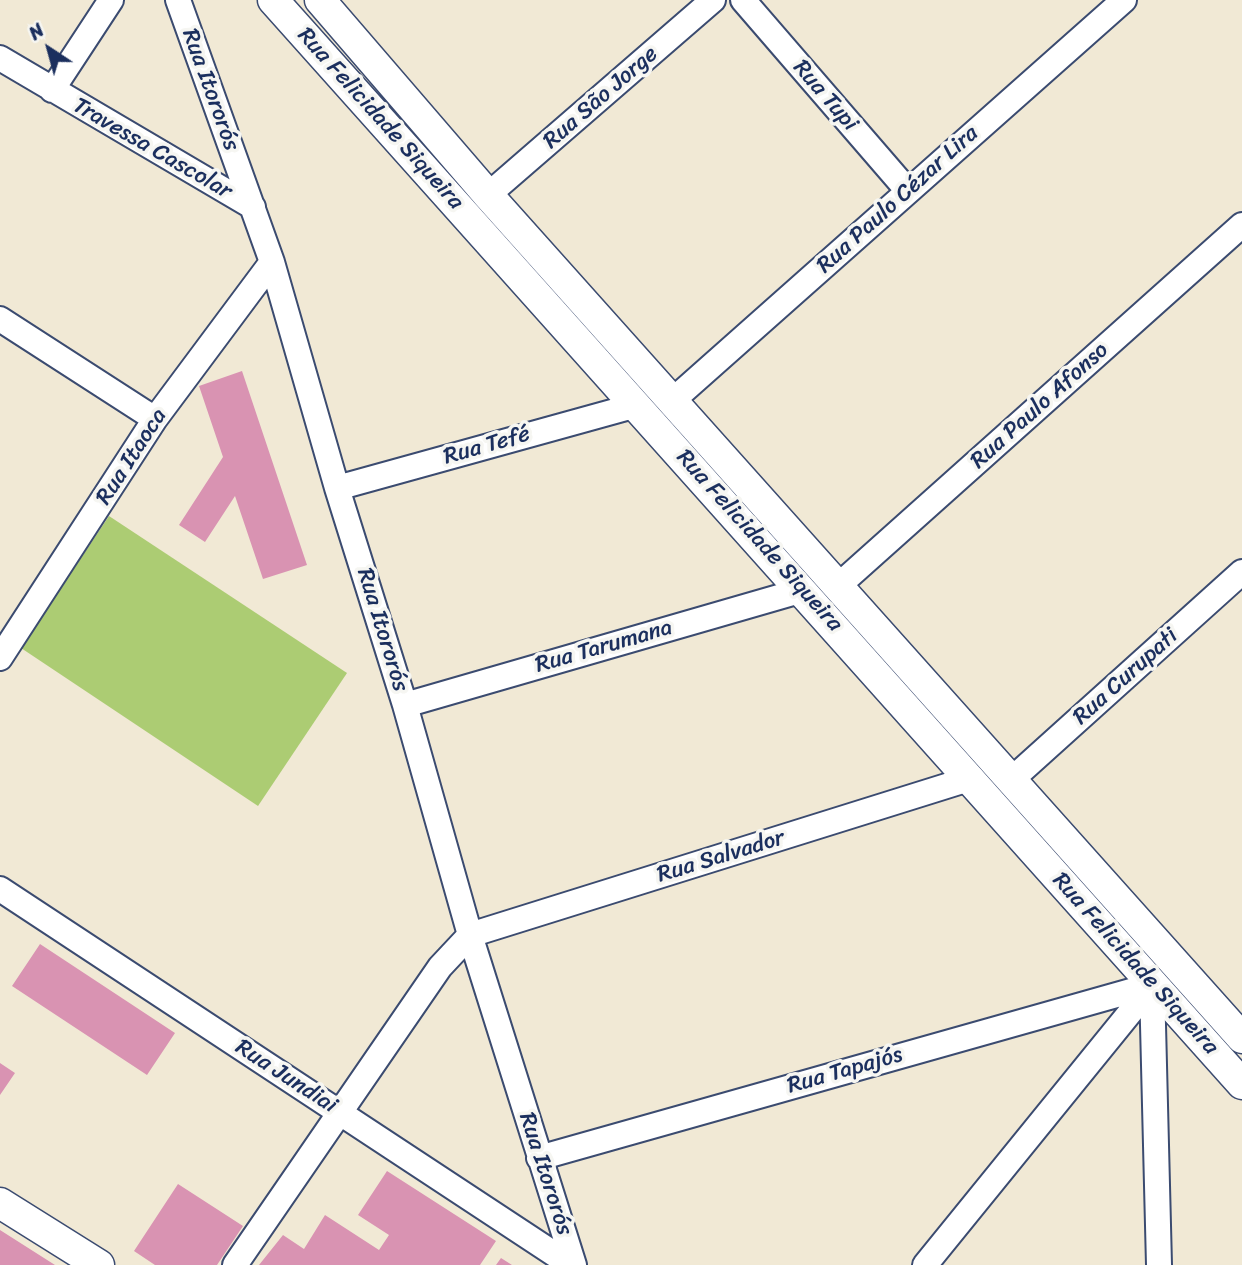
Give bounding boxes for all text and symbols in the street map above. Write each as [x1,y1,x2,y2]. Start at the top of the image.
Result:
north arrow [14,14,84,84]
text: N [21,14,51,49]
street label: Rua Felicidade Siqueira [291,22,469,216]
street label: Rua Itororós [175,25,245,155]
street label: Rua São Jorge [538,41,664,155]
street label: Rua Tupi [787,55,863,137]
street label: Travessa Cascolar [68,92,236,206]
street label: Rua Paulo Cézar Lira [812,120,984,280]
street label: Rua Paulo Afonso [965,337,1115,475]
street label: Rua Itaoca [91,404,173,510]
street label: Rua Tefé [441,421,533,471]
street label: Rua Felicidade Siqueira [670,444,848,638]
street label: Rua Itororós [350,565,414,695]
street label: Rua Tarumana [532,614,676,680]
street label: Rua Curupati [1068,623,1184,731]
street label: Rua Salvador [654,825,788,889]
street label: Rua Felicidade Siqueira [1046,867,1224,1061]
street label: Rua Jundiai [230,1034,342,1120]
street label: Rua Tapajós [784,1041,906,1101]
street label: Rua Itororós [512,1109,578,1239]

